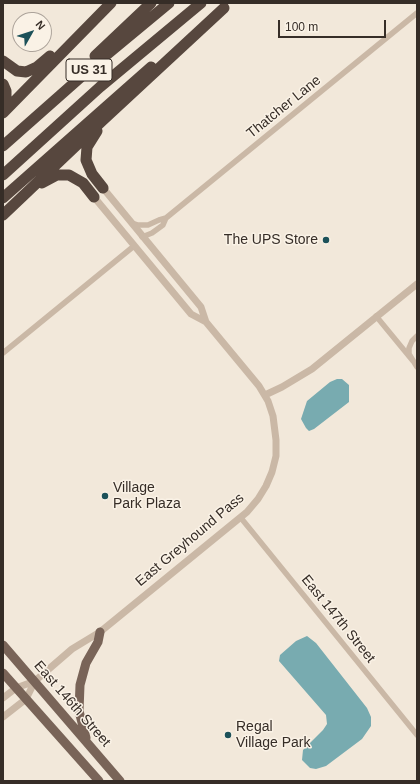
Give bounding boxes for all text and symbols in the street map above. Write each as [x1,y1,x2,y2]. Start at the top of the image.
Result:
north arrow [12,12,52,52]
scale bar [280,12,388,38]
text: N [33,18,48,32]
text: 100 m [285,20,318,34]
road number: US 31 [66,59,112,81]
street label: Thatcher Lane [244,72,324,142]
place label: The UPS Store [224,232,318,248]
marker: The UPS Store [321,235,331,245]
place label: Village Park Plaza [113,480,181,512]
street label: East Greyhound Pass [132,490,248,590]
marker: Village Park Plaza [100,491,110,501]
street label: East 147th Street [297,572,379,666]
street label: East 146th Street [30,658,114,750]
place label: Regal Village Park [236,719,310,752]
marker: Regal Village Park [223,730,233,740]

